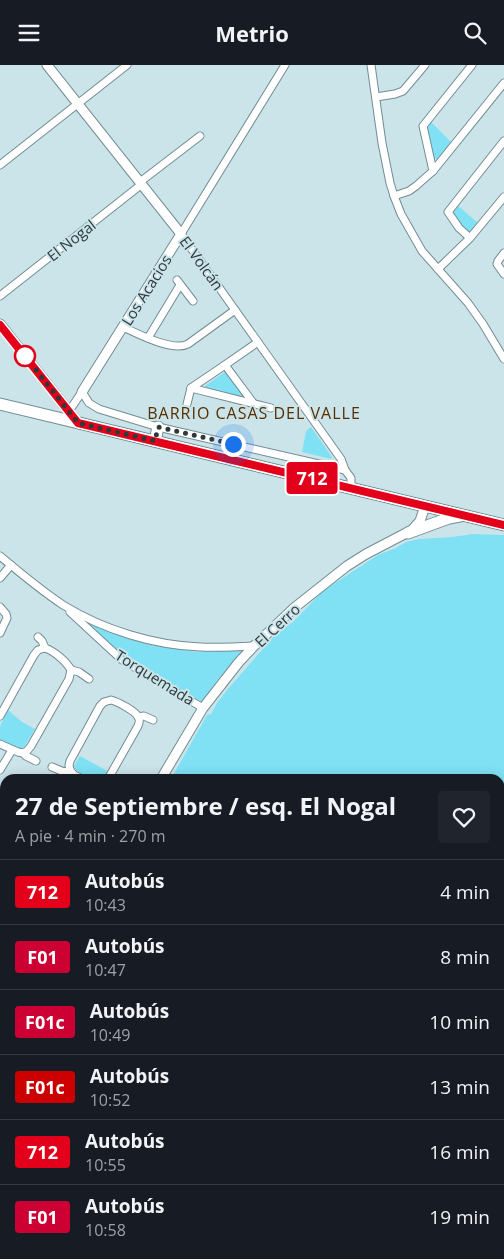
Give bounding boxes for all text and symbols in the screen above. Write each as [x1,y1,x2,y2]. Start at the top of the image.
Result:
text: Metrio [215,18,289,48]
icon: menu [15,19,43,47]
icon: search [461,19,489,47]
street label: El Nogal [43,215,99,265]
street label: El Volcán [176,232,228,294]
street label: Los Acacios [116,251,176,329]
unlabelled marker [14,345,36,367]
district label: BARRIO CASAS DEL VALLE [147,402,361,424]
your location [221,432,246,457]
line badge: 712 [283,462,341,494]
text: 712 [297,466,327,490]
street label: El Cerro [250,599,304,651]
street label: Torquemada [112,645,198,709]
text: 27 de Septiembre / esq. El Nogal [15,789,396,822]
button: heart [438,791,490,843]
text: A pie · 4 min · 270 m [15,825,166,847]
text: Autobús [85,868,165,894]
text: 4 min [440,879,490,905]
text: 712 [27,880,58,904]
text: 10:43 [85,894,126,916]
text: Autobús [85,933,165,959]
text: 8 min [440,944,490,970]
text: F01 [27,945,58,969]
text: 10:47 [85,959,126,981]
text: Autobús [90,998,169,1024]
text: 10 min [429,1009,490,1035]
text: F01c [25,1010,65,1034]
text: 10:49 [90,1024,131,1046]
text: Autobús [90,1063,169,1089]
text: 13 min [429,1074,490,1100]
text: F01c [25,1075,65,1099]
text: 10:52 [90,1089,131,1111]
text: Autobús [85,1128,165,1154]
text: 16 min [429,1139,490,1165]
text: 712 [27,1140,58,1164]
text: 10:55 [85,1154,126,1176]
text: Autobús [85,1193,165,1219]
text: 19 min [429,1204,490,1230]
text: F01 [27,1205,58,1229]
text: 10:58 [85,1219,126,1241]

